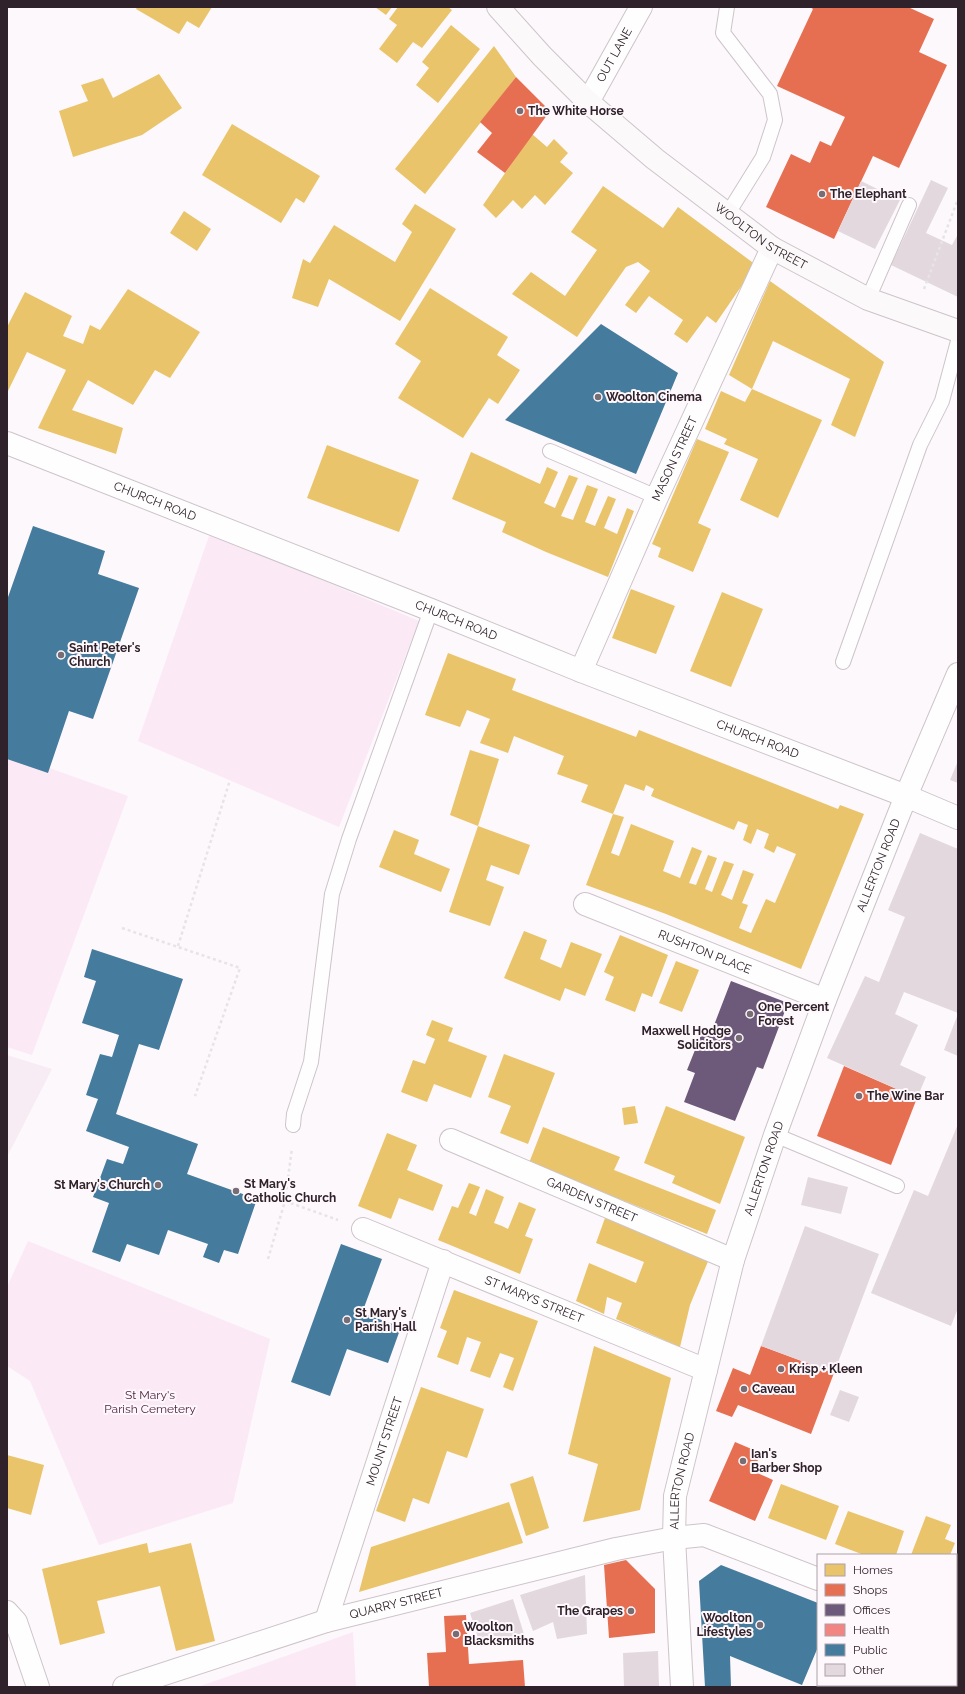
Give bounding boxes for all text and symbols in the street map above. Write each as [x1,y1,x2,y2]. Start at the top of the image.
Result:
street label: OUT LANE [594,25,635,84]
place label: The White Horse [528,104,624,118]
marker: The White Horse [515,106,525,116]
place label: The Elephant [830,187,907,201]
marker: The Elephant [817,189,827,199]
street label: WOOLTON STREET [712,200,810,273]
place label: Woolton Cinema [606,390,702,404]
marker: Woolton Cinema [593,392,603,402]
street label: MASON STREET [649,414,700,503]
street label: CHURCH ROAD [112,479,199,524]
street label: CHURCH ROAD [413,597,500,643]
place label: Saint Peter's Church [69,641,141,669]
marker: Saint Peter's Church [56,650,66,660]
street label: CHURCH ROAD [714,717,801,761]
street label: ALLERTON ROAD [854,816,903,914]
street label: RUSHTON PLACE [656,927,753,977]
place label: One Percent Forest [758,1000,830,1028]
marker: One Percent Forest [745,1009,755,1019]
place label: Maxwell Hodge Solicitors [642,1024,731,1052]
marker: Maxwell Hodge Solicitors [734,1033,744,1043]
place label: The Wine Bar [867,1089,944,1103]
marker: The Wine Bar [854,1091,864,1101]
street label: ALLERTON ROAD [741,1119,787,1217]
street label: GARDEN STREET [544,1174,640,1226]
place label: St Mary's Catholic Church [244,1177,336,1205]
place label: St Mary's Church [54,1178,150,1192]
marker: St Mary's Church [153,1180,163,1190]
marker: St Mary's Catholic Church [231,1186,241,1196]
street label: ST MARYS STREET [483,1273,586,1326]
place label: St Mary's Parish Hall [355,1306,417,1334]
marker: St Mary's Parish Hall [342,1315,352,1325]
place label: Krisp + Kleen [789,1362,863,1376]
marker: Krisp + Kleen [776,1364,786,1374]
place label: Caveau [752,1382,795,1396]
marker: Caveau [739,1384,749,1394]
park label: St Mary's Parish Cemetery [104,1388,196,1416]
street label: MOUNT STREET [363,1395,406,1487]
street label: ALLERTON ROAD [667,1431,697,1530]
place label: Ian's Barber Shop [751,1447,823,1475]
marker: Ian's Barber Shop [738,1456,748,1466]
legend [817,1554,957,1686]
text: Homes [853,1563,893,1577]
text: Shops [853,1583,888,1597]
street label: QUARRY STREET [348,1585,445,1622]
text: Offices [853,1603,890,1617]
place label: The Grapes [557,1604,623,1618]
marker: The Grapes [626,1606,636,1616]
place label: Woolton Lifestyles [696,1611,752,1639]
place label: Woolton Blacksmiths [464,1620,534,1648]
marker: Woolton Lifestyles [755,1620,765,1630]
text: Health [853,1623,890,1637]
marker: Woolton Blacksmiths [451,1629,461,1639]
text: Public [853,1643,888,1657]
text: Other [853,1663,885,1677]

